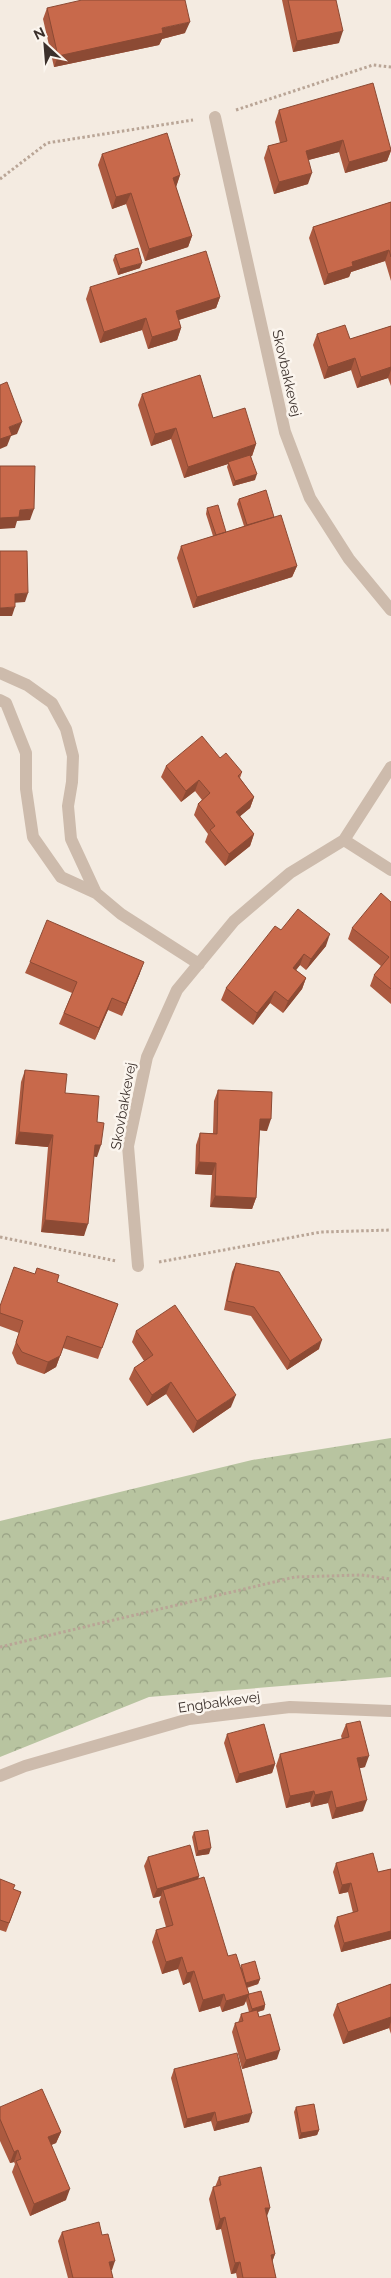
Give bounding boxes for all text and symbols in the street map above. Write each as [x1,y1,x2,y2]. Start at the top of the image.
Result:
north arrow [20,20,70,70]
text: N [31,24,48,43]
street label: Skovbakkevej [269,328,305,418]
street label: Skovbakkevej [107,1061,139,1151]
street label: Engbakkevej [177,1688,261,1716]

